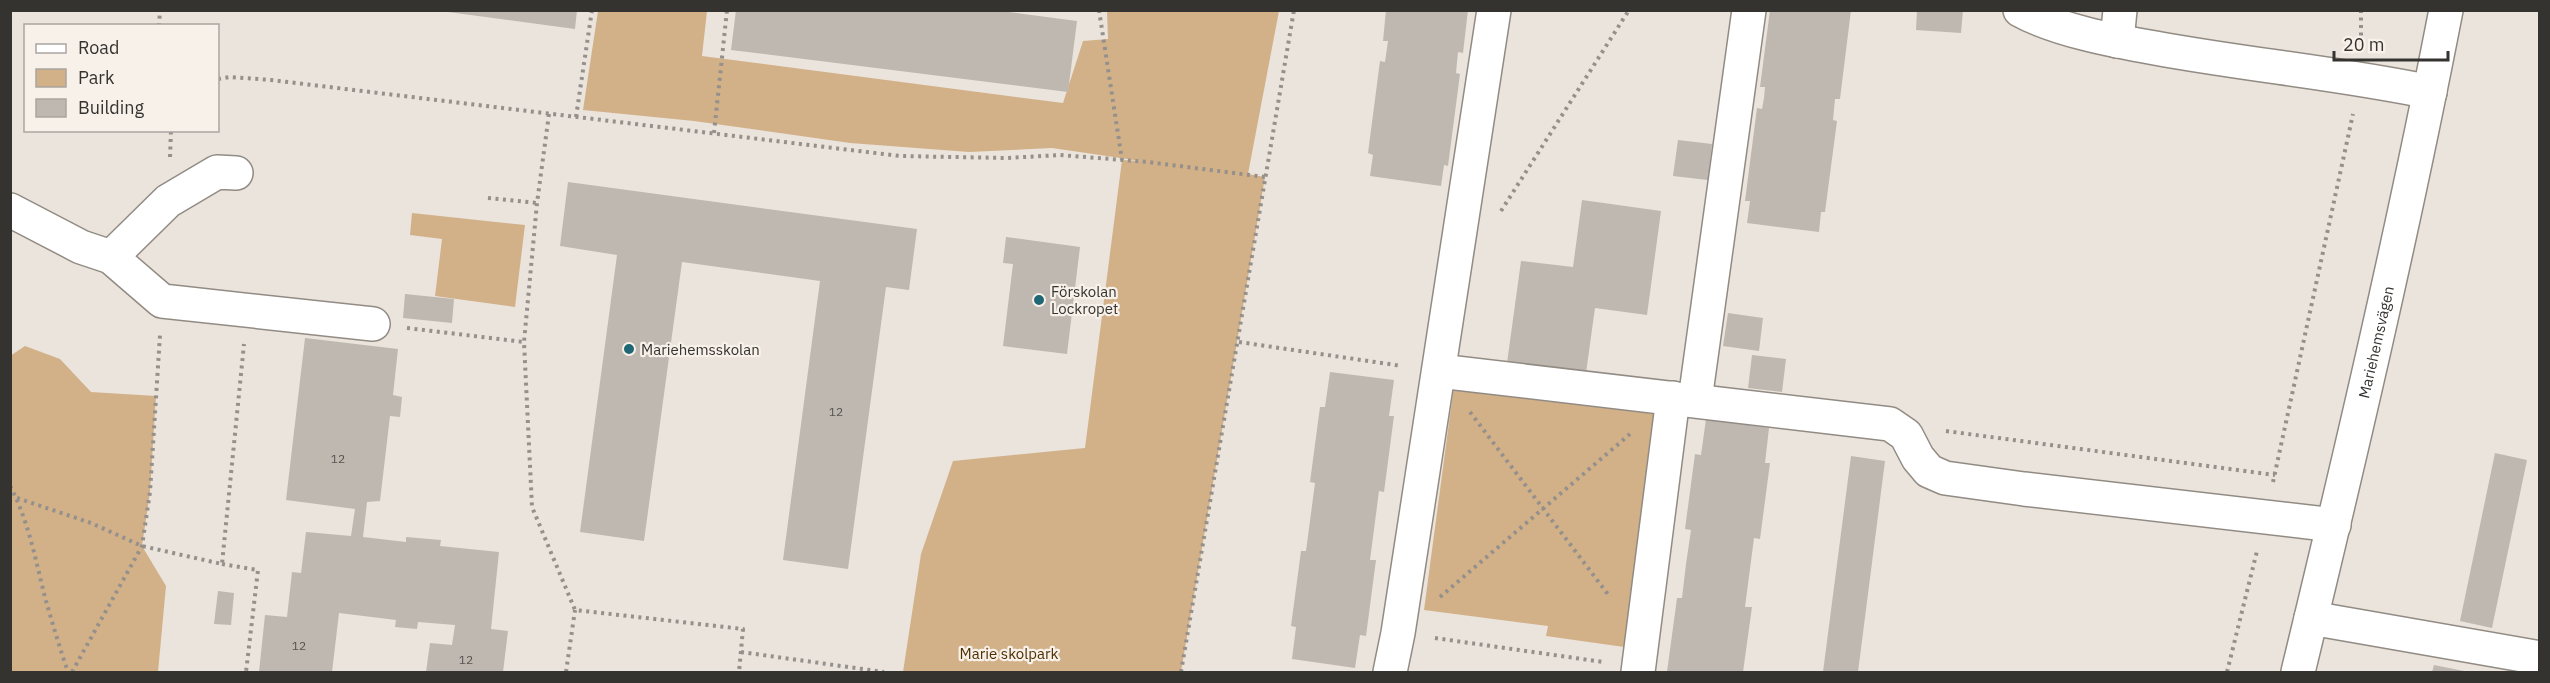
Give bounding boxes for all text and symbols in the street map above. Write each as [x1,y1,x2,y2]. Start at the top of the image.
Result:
legend [24,24,219,132]
scale bar [2334,24,2448,62]
text: 20 m [2343,33,2385,56]
text: Road [78,36,119,59]
text: Park [78,66,115,89]
text: Building [78,96,145,119]
place label: Förskolan Lockropet [1051,282,1118,318]
street label: Mariehemsvägen [2354,284,2398,400]
marker: Förskolan Lockropet [1032,293,1046,307]
place label: Mariehemsskolan [641,340,760,359]
marker: Mariehemsskolan [622,342,636,356]
house number: 12 [829,404,843,419]
house number: 12 [331,451,345,466]
house number: 12 [292,638,306,653]
park label: Marie skolpark [960,644,1058,663]
house number: 12 [459,652,473,667]

